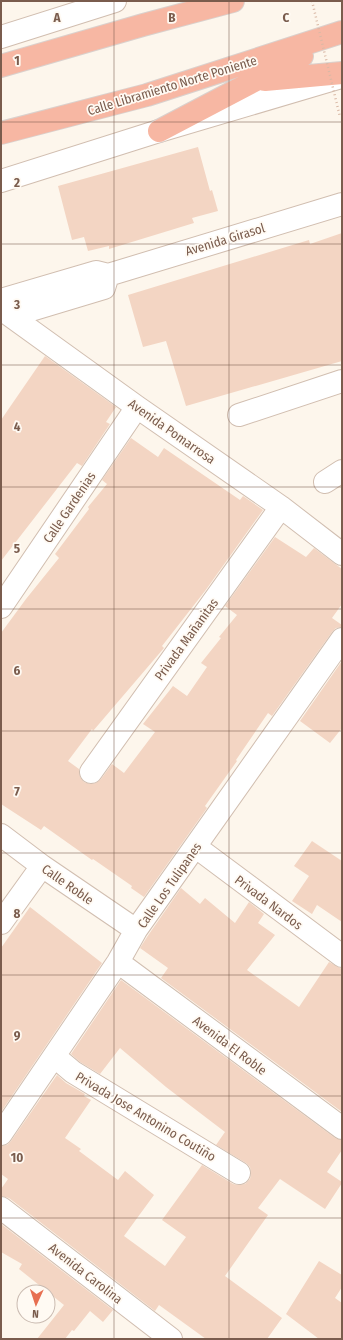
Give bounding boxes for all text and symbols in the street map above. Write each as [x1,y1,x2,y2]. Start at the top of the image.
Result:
text: A [52,10,61,25]
text: B [168,10,176,25]
text: C [283,10,290,25]
text: 1 [14,53,20,68]
street label: Calle Libramiento Norte Poniente [86,53,258,118]
text: 2 [13,175,20,190]
street label: Avenida Girasol [184,220,267,259]
text: 3 [13,297,20,312]
street label: Avenida Pomarrosa [125,396,218,467]
text: 4 [14,419,21,434]
street label: Calle Gardenias [40,469,99,546]
text: 5 [14,541,20,556]
street label: Privada Mañanitas [152,595,221,683]
text: 6 [14,663,21,678]
text: 7 [14,784,20,799]
street label: Calle Los Tulipanes [134,839,205,931]
street label: Calle Roble [39,861,96,908]
street label: Privada Nardos [232,872,306,933]
text: 8 [14,906,21,921]
street label: Avenida El Roble [190,1013,270,1078]
text: 9 [14,1028,21,1043]
street label: Privada Jose Antonino Coutiño [73,1069,219,1164]
text: 10 [11,1150,23,1165]
street label: Avenida Carolina [46,1240,125,1307]
north arrow [16,1284,56,1324]
text: N [32,1307,39,1320]

